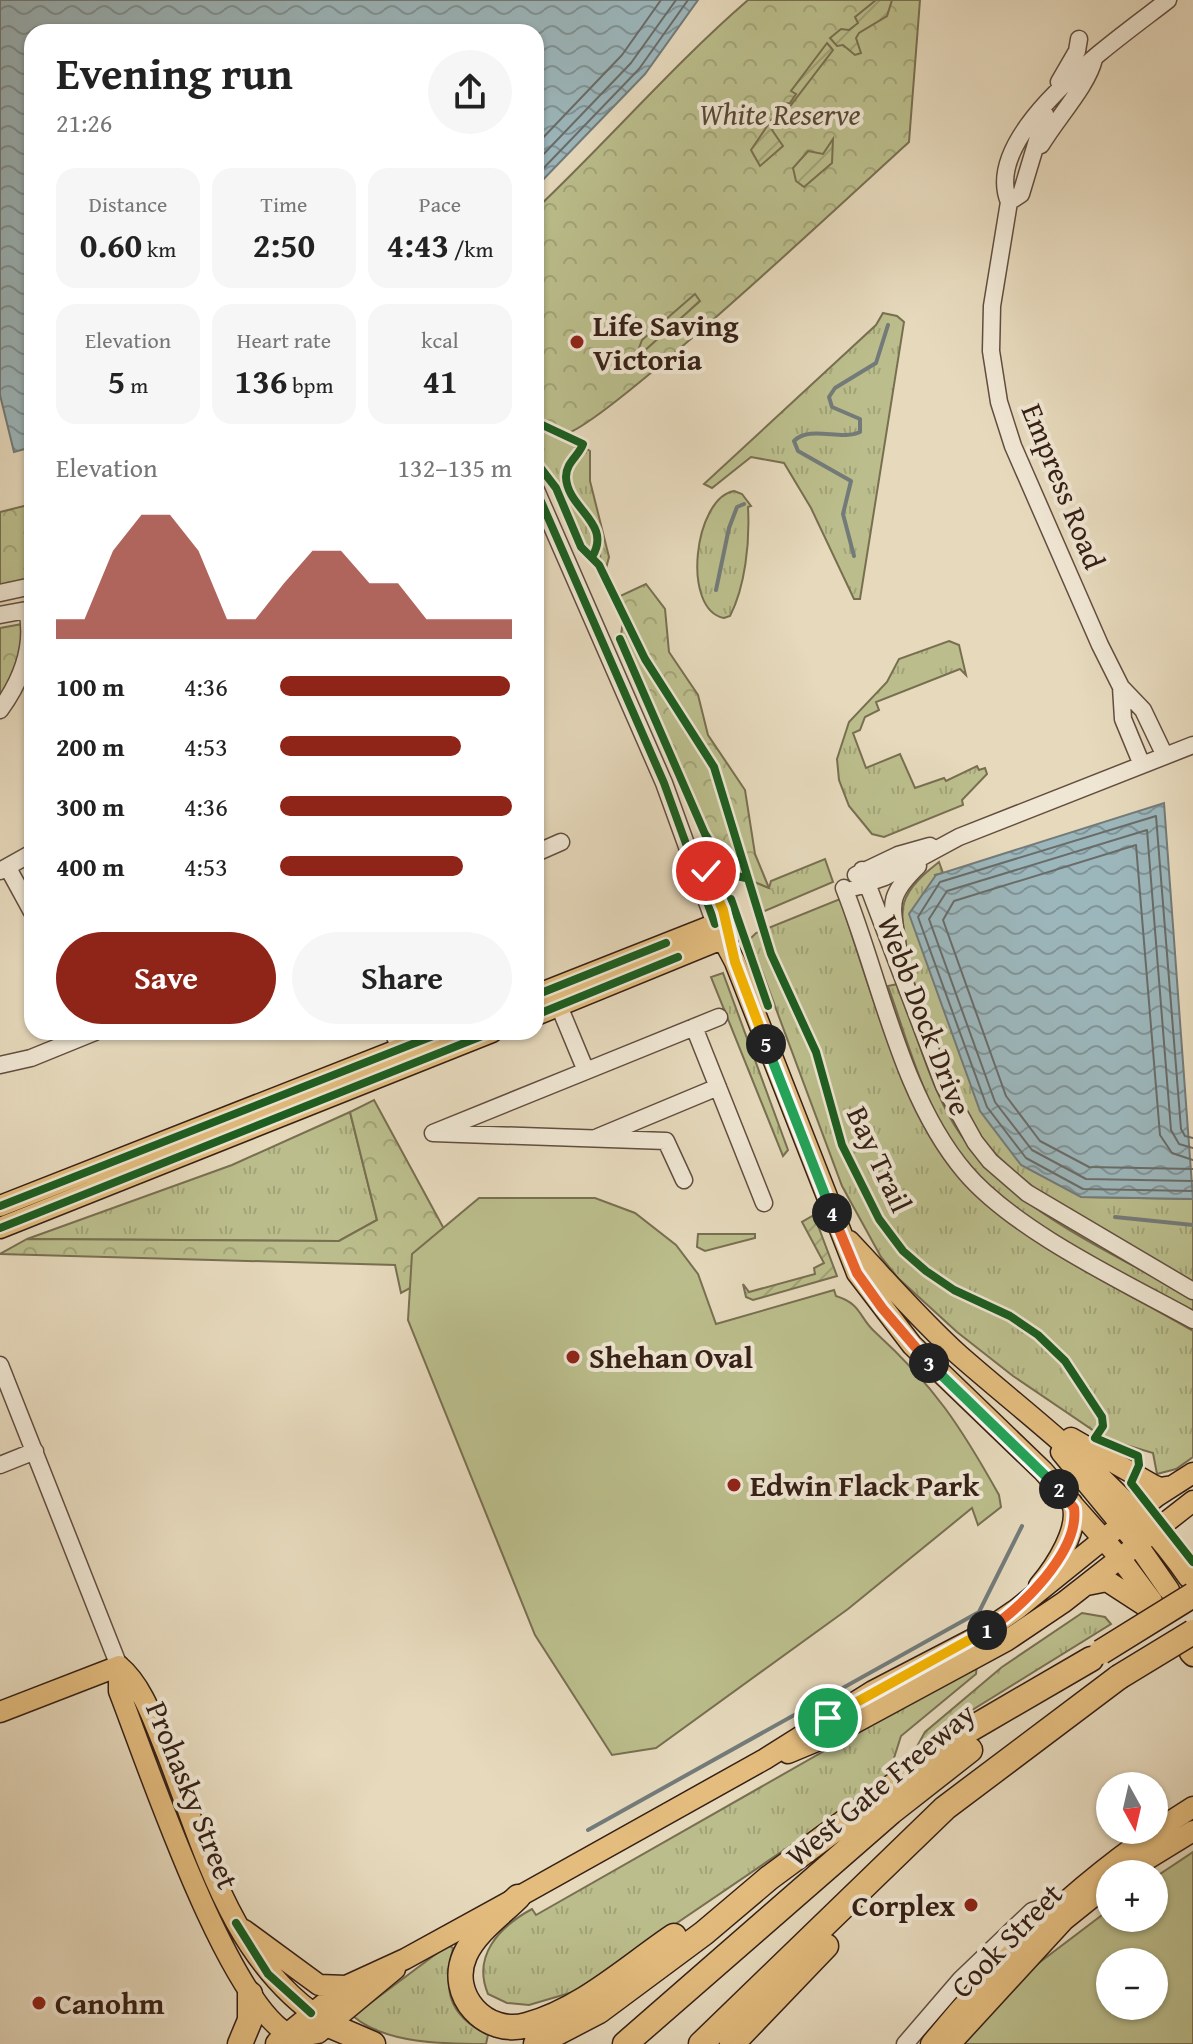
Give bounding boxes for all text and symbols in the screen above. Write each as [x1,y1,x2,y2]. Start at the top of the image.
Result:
text: Evening run [56,41,293,105]
button: share [428,50,512,134]
park label: White Reserve [699,92,861,136]
text: 21:26 [56,103,112,142]
text: Distance [89,188,167,220]
text: Time [261,188,307,220]
text: Pace [419,188,461,220]
text: 0.60 [80,220,142,269]
text: 2:50 [253,220,315,269]
text: 4:43 [387,220,449,269]
text: km [142,233,176,265]
text: /km [449,233,493,265]
place label: Life Saving Victoria [593,303,739,381]
text: Elevation [85,324,171,356]
text: Heart rate [237,324,331,356]
text: kcal [421,324,459,356]
marker: Life Saving Victoria [568,333,586,351]
text: 5 [108,356,125,405]
text: 136 [235,356,287,405]
text: 41 [422,356,458,405]
text: m [125,369,148,401]
text: bpm [287,369,333,401]
street label: Empress Road [1011,397,1117,575]
text: Elevation [56,448,158,487]
text: 132–135 m [398,448,512,487]
text: 100 m [56,667,124,706]
text: 4:36 [184,667,228,706]
text: 200 m [56,727,124,766]
text: 4:53 [184,727,228,766]
text: 300 m [56,787,124,826]
text: 4:36 [184,787,228,826]
pin [672,837,740,905]
text: 400 m [56,847,124,886]
text: 4:53 [184,847,228,886]
icon: check [684,849,728,893]
street label: Webb Dock Drive [867,908,983,1122]
button: Save [56,932,276,1024]
button: Share [292,932,512,1024]
pin: 5 [746,1024,786,1064]
text: 5 [760,1028,772,1060]
street label: Bay Trail [836,1099,924,1219]
pin: 4 [812,1193,852,1233]
text: 4 [826,1197,838,1229]
place label: Shehan Oval [589,1335,753,1379]
pin: 3 [909,1343,949,1383]
text: 3 [923,1347,935,1379]
marker: Shehan Oval [564,1348,582,1366]
place label: Edwin Flack Park [750,1463,980,1507]
pin: 2 [1039,1469,1079,1509]
text: 2 [1053,1473,1065,1505]
marker: Edwin Flack Park [725,1476,743,1494]
pin: 1 [967,1610,1007,1650]
text: 1 [981,1614,993,1646]
pin [794,1684,862,1752]
street label: West Gate Freeway [776,1691,984,1876]
street label: Prohasky Street [135,1695,251,1896]
icon: arrive [806,1696,850,1740]
north arrow [1096,1772,1168,1844]
map controls [1096,1772,1168,2020]
button: + [1096,1860,1168,1932]
street label: Cook Street [940,1872,1072,2007]
place label: Corplex [852,1883,955,1927]
marker: Corplex [962,1896,980,1914]
button: − [1096,1948,1168,2020]
place label: Canohm [55,1981,165,2025]
marker: Canohm [30,1994,48,2012]

